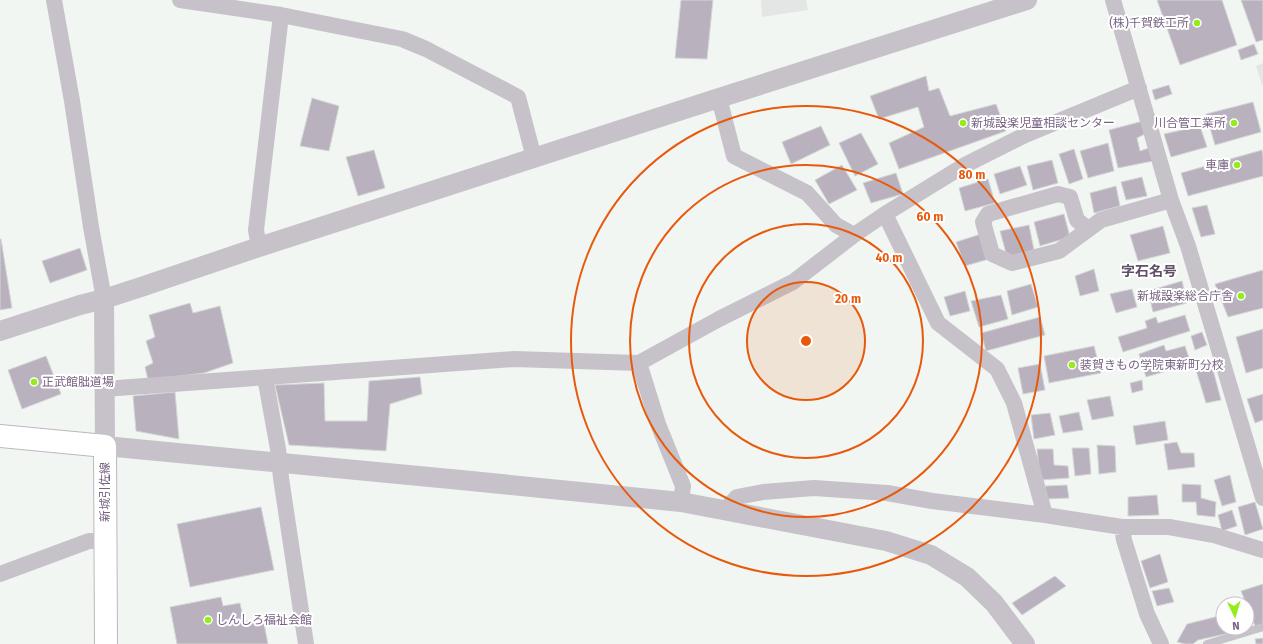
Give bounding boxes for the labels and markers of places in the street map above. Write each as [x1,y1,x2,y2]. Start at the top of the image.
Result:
place label: (株)千賀鉄工所 [1109,16,1189,30]
marker: (株)千賀鉄工所 [1192,18,1202,28]
place label: 新城設楽児童相談センター [971,116,1115,130]
place label: 川合管工業所 [1154,116,1226,130]
marker: 新城設楽児童相談センター [958,118,968,128]
marker: 川合管工業所 [1229,118,1239,128]
place label: 車庫 [1205,158,1229,172]
marker: 車庫 [1232,160,1242,170]
place label: 新城設楽総合庁舎 [1137,289,1233,303]
marker: 新城設楽総合庁舎 [1236,291,1246,301]
centre of rings [799,334,813,348]
place label: 装賀きもの学院東新町分校 [1080,358,1224,372]
marker: 装賀きもの学院東新町分校 [1067,360,1077,370]
place label: 正武館朏道場 [42,375,114,389]
marker: 正武館朏道場 [29,377,39,387]
place label: しんしろ福祉会館 [216,613,312,627]
marker: しんしろ福祉会館 [203,615,213,625]

